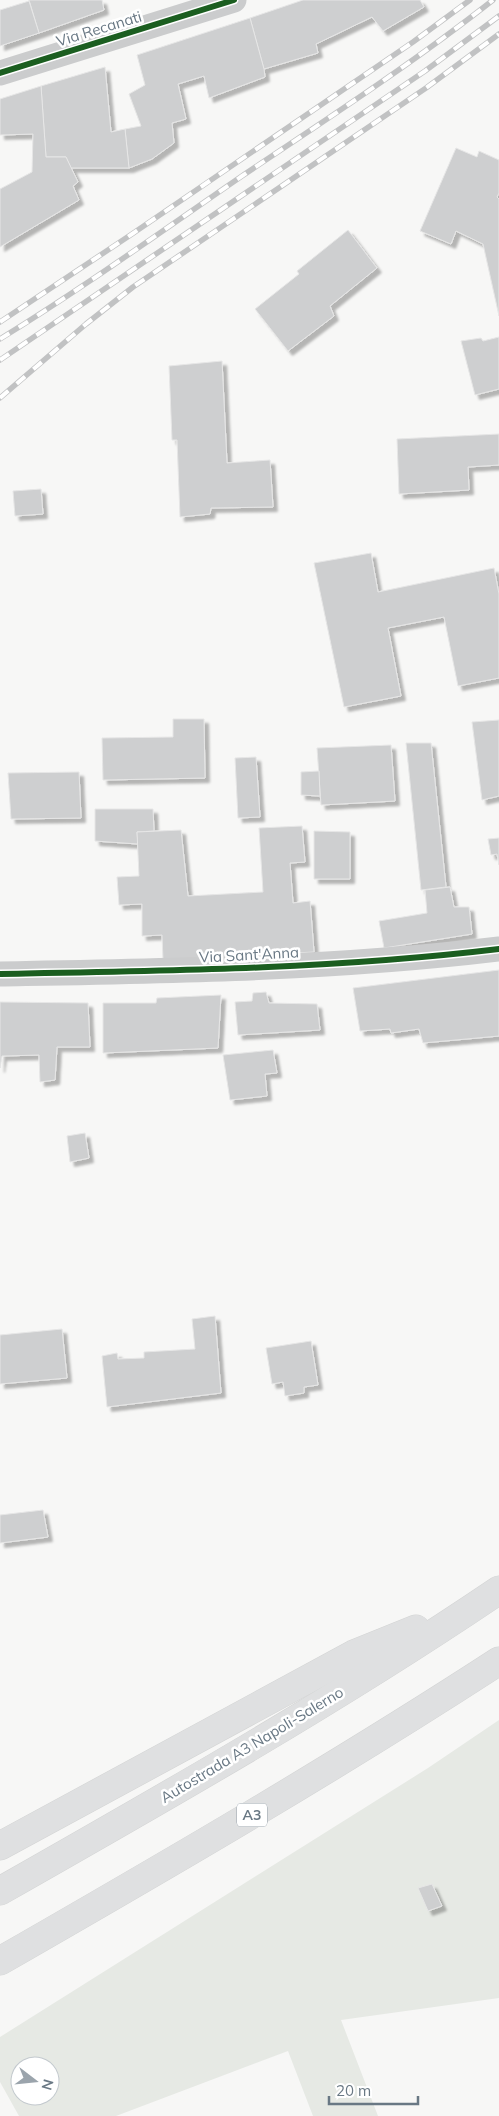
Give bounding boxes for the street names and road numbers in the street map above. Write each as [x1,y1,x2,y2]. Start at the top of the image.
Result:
street label: Via Recanati [54,7,144,51]
street label: Via Sant'Anna [198,942,300,967]
street label: Autostrada A3 Napoli-Salerno [157,1682,347,1807]
road number: A3 [237,1804,267,1826]

